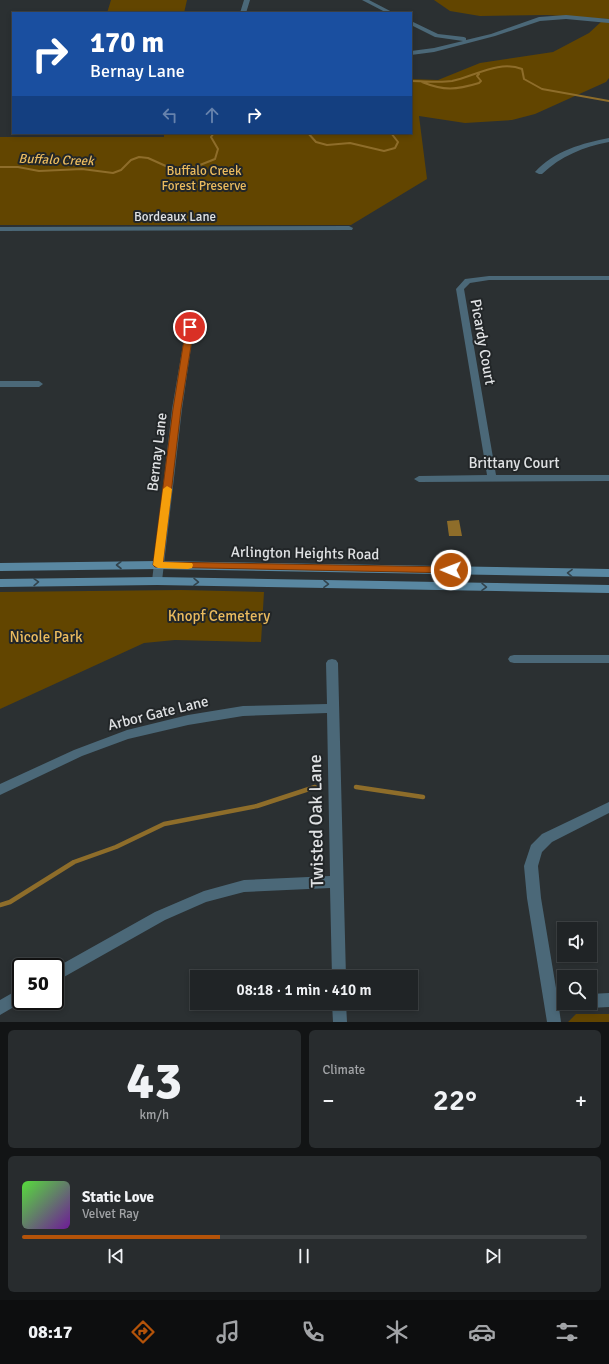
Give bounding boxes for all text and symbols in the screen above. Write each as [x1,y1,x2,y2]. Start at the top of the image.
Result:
text: 170 m [90,26,164,60]
icon: right [24,28,76,80]
text: Bernay Lane [90,60,185,82]
icon: left [159,104,181,126]
icon: ahead [201,104,223,126]
icon: right [243,104,265,126]
water label: Buffalo Creek [18,151,95,169]
park label: Buffalo Creek Forest Preserve [161,163,247,194]
street label: Bordeaux Lane [134,209,216,225]
street label: Picardy Court [467,298,499,386]
pin [173,310,207,344]
icon: arrive [179,316,201,338]
street label: Bernay Lane [143,412,171,492]
street label: Brittany Court [468,454,560,472]
street label: Arlington Heights Road [231,543,379,563]
position arrow [430,549,472,591]
one-way arrow [116,561,122,569]
one-way arrow [567,569,573,577]
one-way arrow [33,578,39,586]
one-way arrow [193,578,199,586]
one-way arrow [323,580,329,588]
one-way arrow [481,583,487,591]
park label: Knopf Cemetery [168,607,270,625]
park label: Nicole Park [10,628,83,646]
street label: Arbor Gate Lane [106,692,210,734]
street label: Twisted Oak Lane [304,754,328,888]
map controls [557,922,597,1010]
button: sound [557,922,597,962]
speed limit sign: 50 [12,958,64,1010]
button: search [557,970,597,1010]
text: 08:18 · 1 min · 410 m [237,981,371,999]
text: 43 [126,1049,182,1113]
text: Climate [323,1062,365,1078]
text: 22° [433,1082,477,1119]
text: − [323,1087,334,1114]
text: + [575,1087,587,1114]
text: km/h [140,1107,169,1123]
text: Static Love [82,1188,154,1206]
text: Velvet Ray [82,1206,139,1222]
icon: previous [105,1245,127,1267]
icon: pause [293,1245,315,1267]
icon: next [482,1245,504,1267]
icon: directions [129,1318,157,1346]
icon: music [214,1318,242,1346]
icon: phone [299,1318,327,1346]
icon: climate [383,1318,411,1346]
icon: car [468,1318,496,1346]
icon: filters [553,1318,581,1346]
text: 08:17 [28,1321,73,1343]

